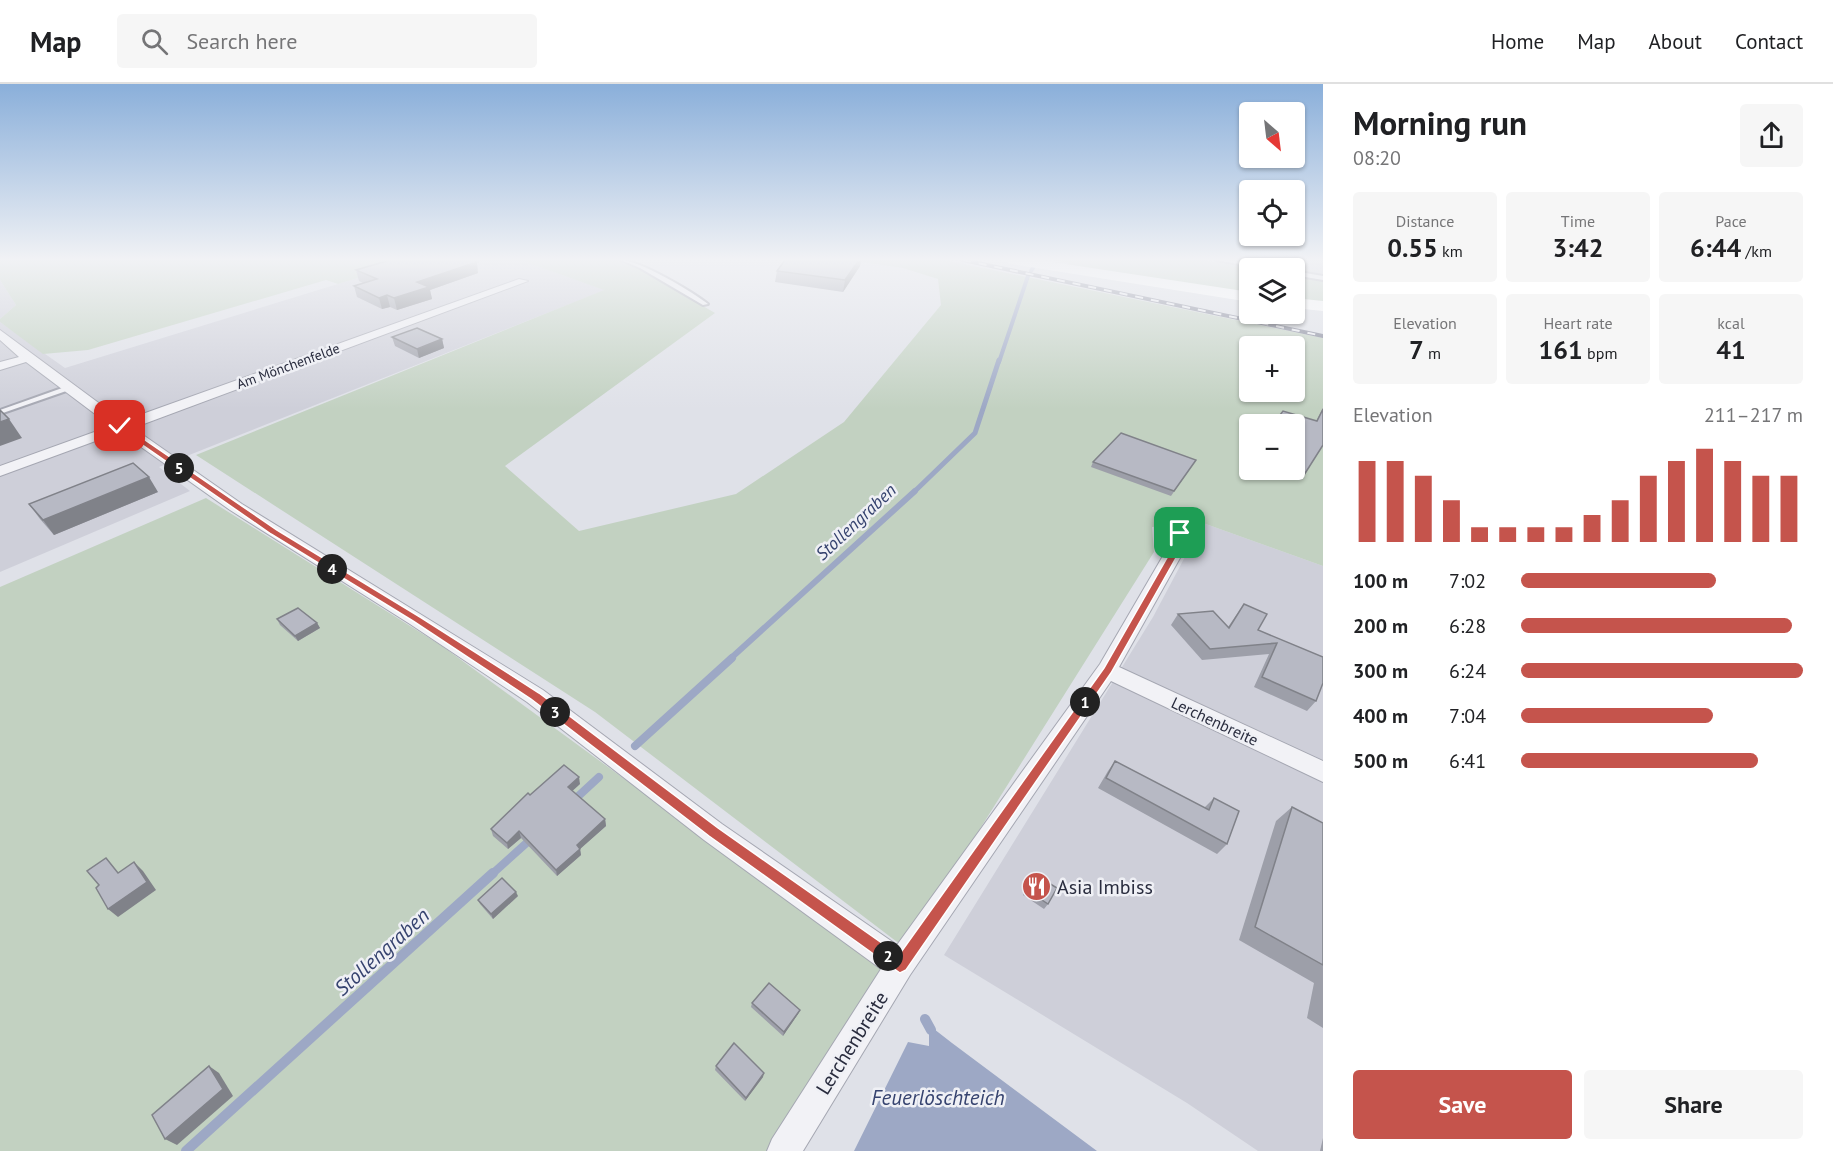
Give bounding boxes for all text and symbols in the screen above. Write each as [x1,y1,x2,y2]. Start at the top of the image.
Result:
search box [117,14,537,68]
text: Map [30,23,81,60]
icon: search [138,25,171,58]
text: Search here [186,27,297,55]
text: Home [1491,28,1544,55]
text: Map [1577,28,1616,55]
text: About [1649,28,1702,55]
text: Contact [1735,28,1803,55]
text: Morning run [1353,101,1527,144]
north arrow [1239,102,1305,168]
map controls [1239,102,1305,480]
button: share [1740,104,1803,167]
text: 08:20 [1353,145,1401,171]
button: locate [1239,180,1305,246]
text: Distance [1396,211,1454,231]
text: Time [1561,211,1595,231]
text: Pace [1715,211,1747,231]
text: 0.55 [1387,231,1438,264]
text: 3:42 [1552,231,1604,264]
text: 6:44 [1690,231,1741,264]
text: km [1438,241,1463,261]
text: /km [1741,241,1772,261]
button: layers [1239,258,1305,324]
text: Elevation [1393,313,1457,333]
text: Heart rate [1543,313,1613,333]
text: kcal [1717,313,1745,333]
text: 7 [1409,333,1424,366]
text: 161 [1539,333,1583,366]
text: 41 [1716,333,1746,366]
button: + [1239,336,1305,402]
street label: Am Mönchenfelde [234,339,342,393]
text: m [1424,343,1441,363]
text: bpm [1583,343,1617,363]
pin [94,400,145,451]
text: Elevation [1353,402,1433,428]
text: 211–217 m [1704,402,1803,428]
icon: check [103,409,136,442]
button: − [1239,414,1305,480]
pin: 5 [164,453,194,483]
text: 5 [174,458,184,478]
water label: Stollengraben [811,478,901,565]
pin [1154,507,1205,558]
icon: arrive [1163,516,1196,549]
pin: 4 [317,554,347,584]
text: 4 [327,559,337,579]
text: 100 m [1353,568,1408,594]
text: 7:02 [1449,568,1486,594]
text: 200 m [1353,613,1408,639]
text: 6:28 [1449,613,1486,639]
text: 300 m [1353,658,1408,684]
text: 6:24 [1449,658,1486,684]
pin: 1 [1070,687,1100,717]
text: 1 [1080,692,1090,712]
street label: Lerchenbreite [1168,692,1262,750]
pin: 3 [540,697,570,727]
text: 3 [550,702,560,722]
text: 400 m [1353,703,1408,729]
text: 7:04 [1449,703,1486,729]
text: 500 m [1353,748,1408,774]
text: 6:41 [1449,748,1486,774]
restaurant icon: Asia Imbiss [1020,871,1052,903]
place label: Asia Imbiss [1057,874,1153,900]
water label: Stollengraben [328,902,435,1001]
pin: 2 [873,941,903,971]
text: 2 [883,946,893,966]
street label: Lerchenbreite [810,986,894,1100]
button: Save [1353,1070,1572,1139]
button: Share [1584,1070,1803,1139]
water label: Feuerlöschteich [871,1084,1005,1111]

